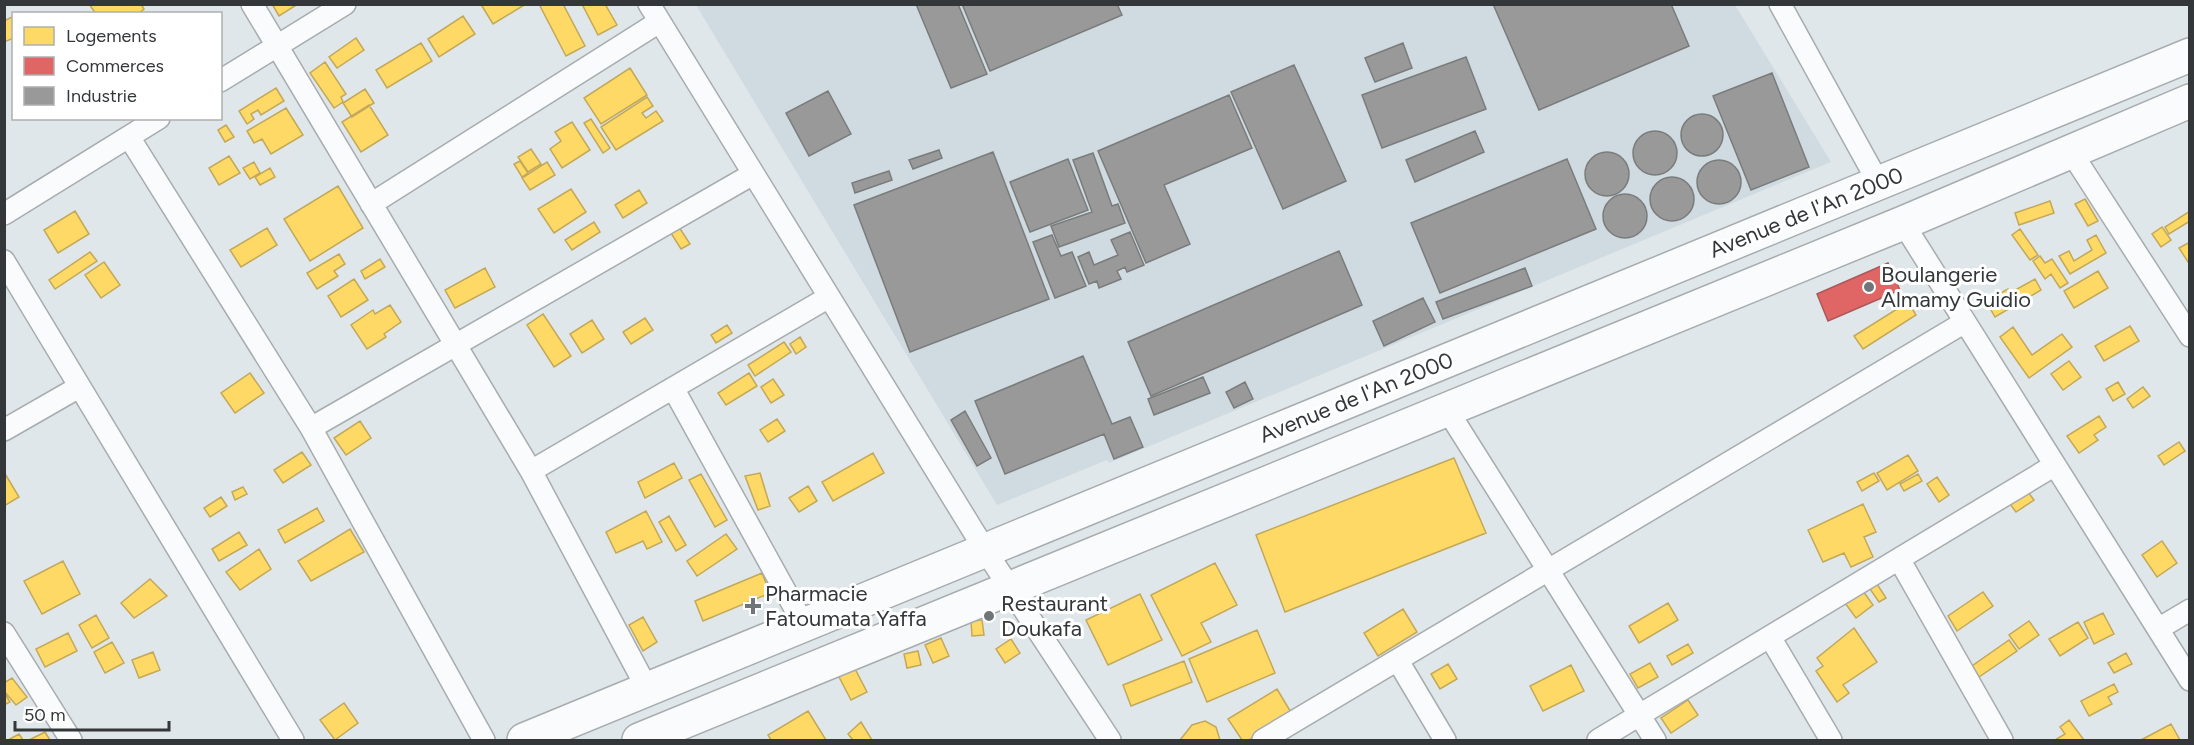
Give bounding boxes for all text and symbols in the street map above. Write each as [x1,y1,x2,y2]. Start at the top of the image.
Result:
legend [12,12,222,120]
text: Logements [66,25,157,47]
text: Commerces [66,55,164,77]
text: Industrie [66,85,137,107]
street label: Avenue de l'An 2000 [1705,161,1907,264]
place label: Boulangerie Almamy Guidio [1881,261,2031,313]
marker: Boulangerie Almamy Guidio [1862,280,1876,294]
street label: Avenue de l'An 2000 [1255,346,1457,449]
place label: Pharmacie Fatoumata Yaffa [765,580,927,632]
place label: Restaurant Doukafa [1001,590,1108,642]
marker: Pharmacie Fatoumata Yaffa [746,599,760,613]
marker: Restaurant Doukafa [982,609,996,623]
scale bar [15,694,170,732]
text: 50 m [24,704,66,726]

